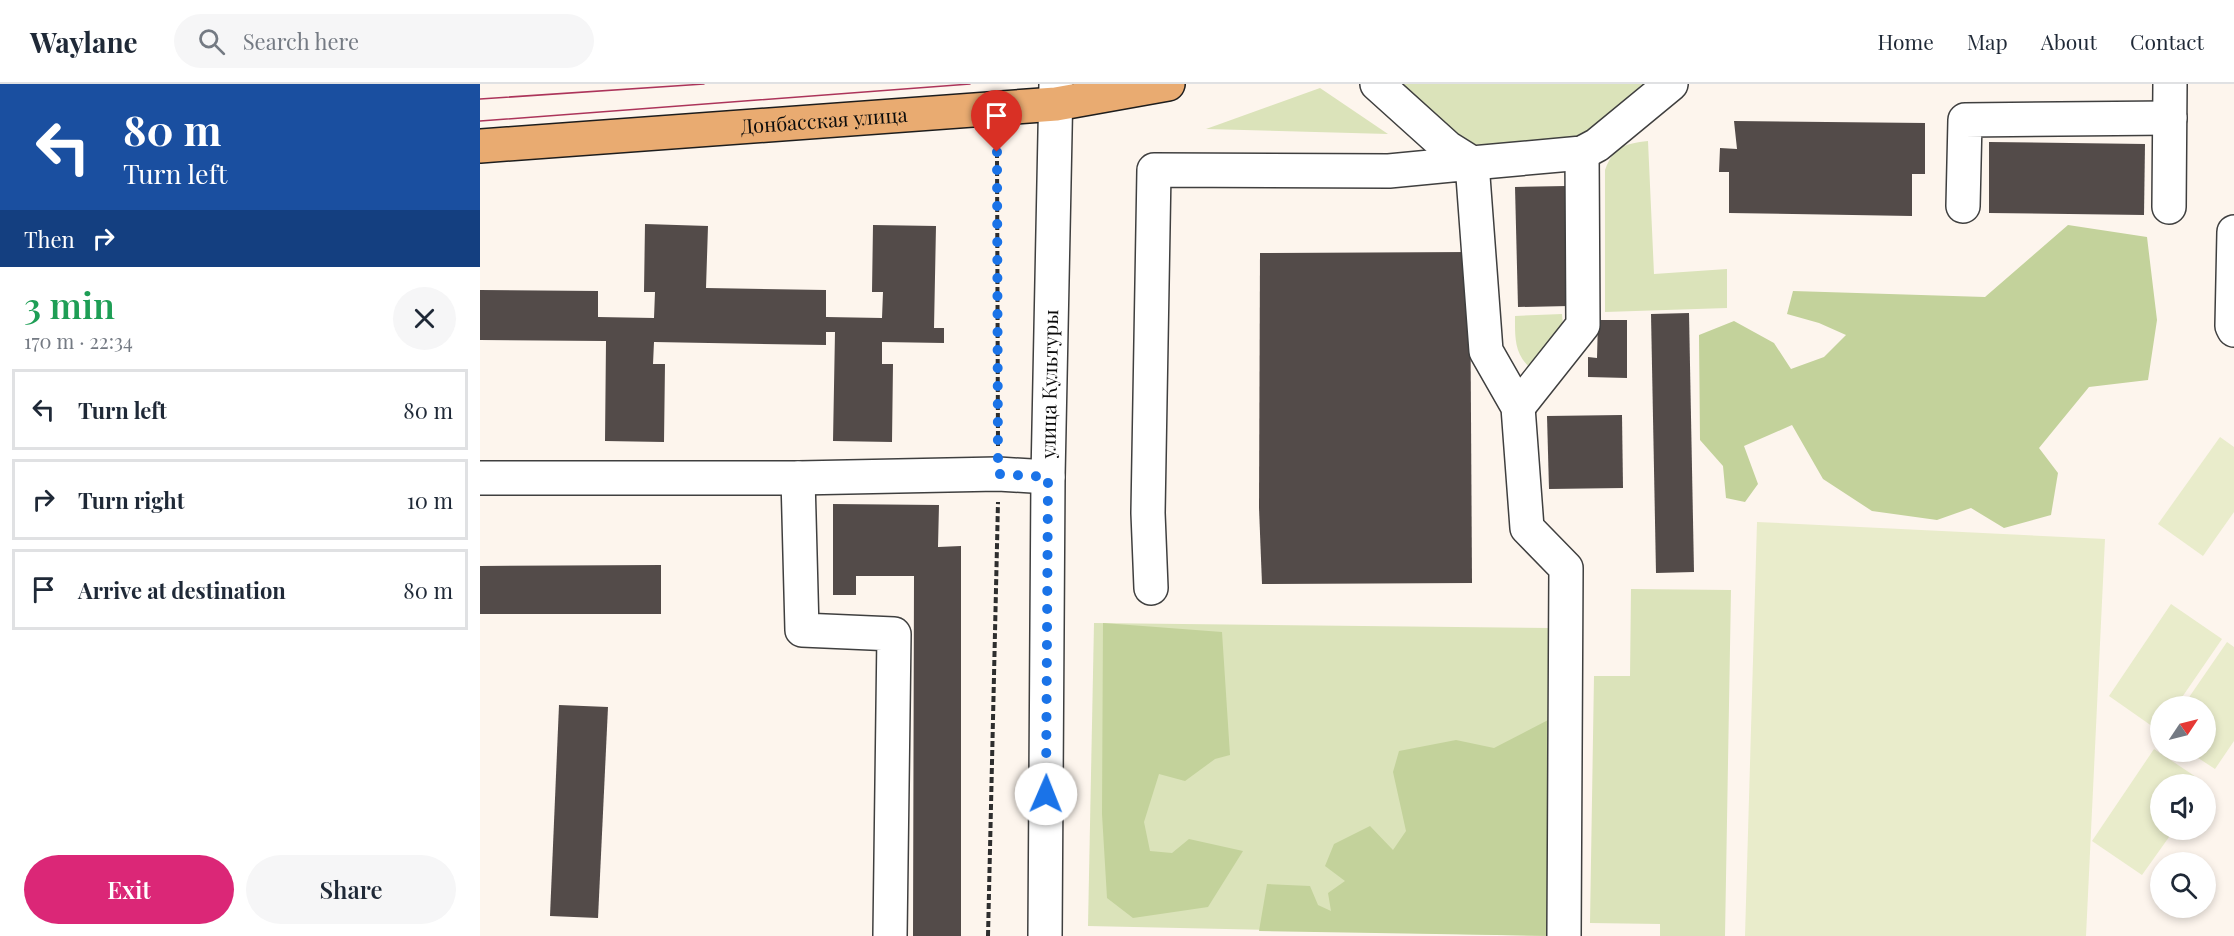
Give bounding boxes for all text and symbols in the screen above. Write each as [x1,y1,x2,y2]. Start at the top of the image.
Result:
search box [174,14,594,68]
text: Waylane [30,23,138,60]
icon: search [195,25,228,58]
text: Search here [243,26,359,56]
text: Home [1878,27,1934,55]
text: Map [1967,27,2008,55]
text: About [2041,27,2097,55]
text: Contact [2130,27,2204,55]
pin [971,90,1022,152]
icon: arrive [980,99,1013,132]
street label: Донбасская улица [740,100,908,139]
text: 80 m [123,101,221,157]
icon: left [24,108,102,186]
text: Turn left [123,155,227,191]
icon: right [87,222,120,255]
text: Then [24,224,75,254]
text: 3 min [24,280,115,328]
button: close [393,287,456,350]
street label: улица Культуры [1033,309,1063,460]
text: 170 m · 22:34 [24,327,133,354]
icon: left [27,393,60,426]
text: Turn left [78,395,167,425]
text: 80 m [403,395,453,425]
icon: right [27,483,60,516]
text: Turn right [78,485,184,515]
text: 10 m [407,485,453,515]
icon: arrive [27,573,60,606]
text: Arrive at destination [78,575,286,605]
text: 80 m [403,575,453,605]
north arrow [2150,696,2216,762]
map controls [2150,696,2216,918]
position arrow [1014,762,1078,826]
button: sound [2150,774,2216,840]
button: search [2150,852,2216,918]
button: Exit [24,855,234,924]
button: Share [246,855,456,924]

